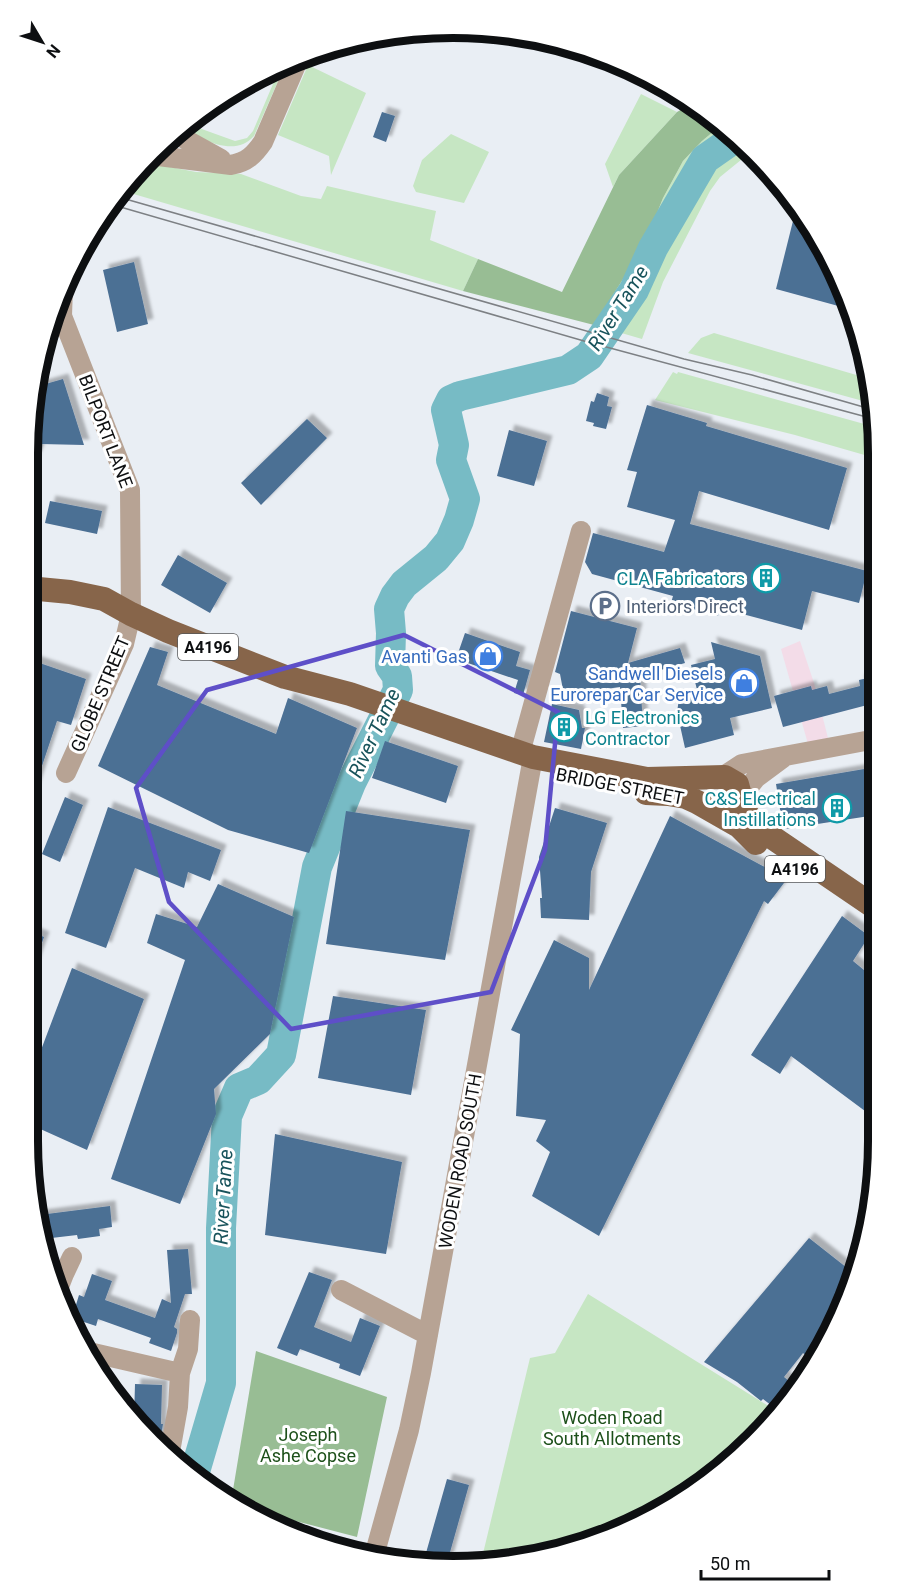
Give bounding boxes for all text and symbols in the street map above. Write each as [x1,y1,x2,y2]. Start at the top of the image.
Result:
north arrow [12,12,72,72]
text: N [42,41,64,61]
water label: River Tame [582,261,654,355]
street label: BILPORT LANE [75,371,137,491]
building icon: CLA Fabricators [750,562,782,594]
place label: CLA Fabricators [617,568,745,589]
parking icon: Interiors Direct [589,590,621,622]
place label: Interiors Direct [626,596,744,617]
street label: GLOBE STREET [66,633,134,755]
road number: A4196 [178,634,238,660]
shop icon: Avanti Gas [472,640,504,672]
place label: Avanti Gas [381,646,467,667]
place label: Sandwell Diesels Eurorepar Car Service [550,663,723,705]
shop icon: Sandwell Diesels Eurorepar Car Service [728,667,760,699]
water label: River Tame [343,685,405,781]
place label: LG Electronics Contractor [585,707,700,749]
building icon: LG Electronics Contractor [548,711,580,743]
street label: BRIDGE STREET [554,763,686,809]
place label: C&S Electrical Instillations [704,788,816,830]
building icon: C&S Electrical Instillations [821,792,853,824]
road number: A4196 [765,856,825,882]
street label: WODEN ROAD SOUTH [434,1072,486,1250]
water label: River Tame [209,1149,237,1245]
park label: Woden Road South Allotments [543,1407,681,1449]
park label: Joseph Ashe Copse [260,1424,356,1466]
scale bar [701,1543,828,1581]
text: 50 m [710,1553,750,1574]

